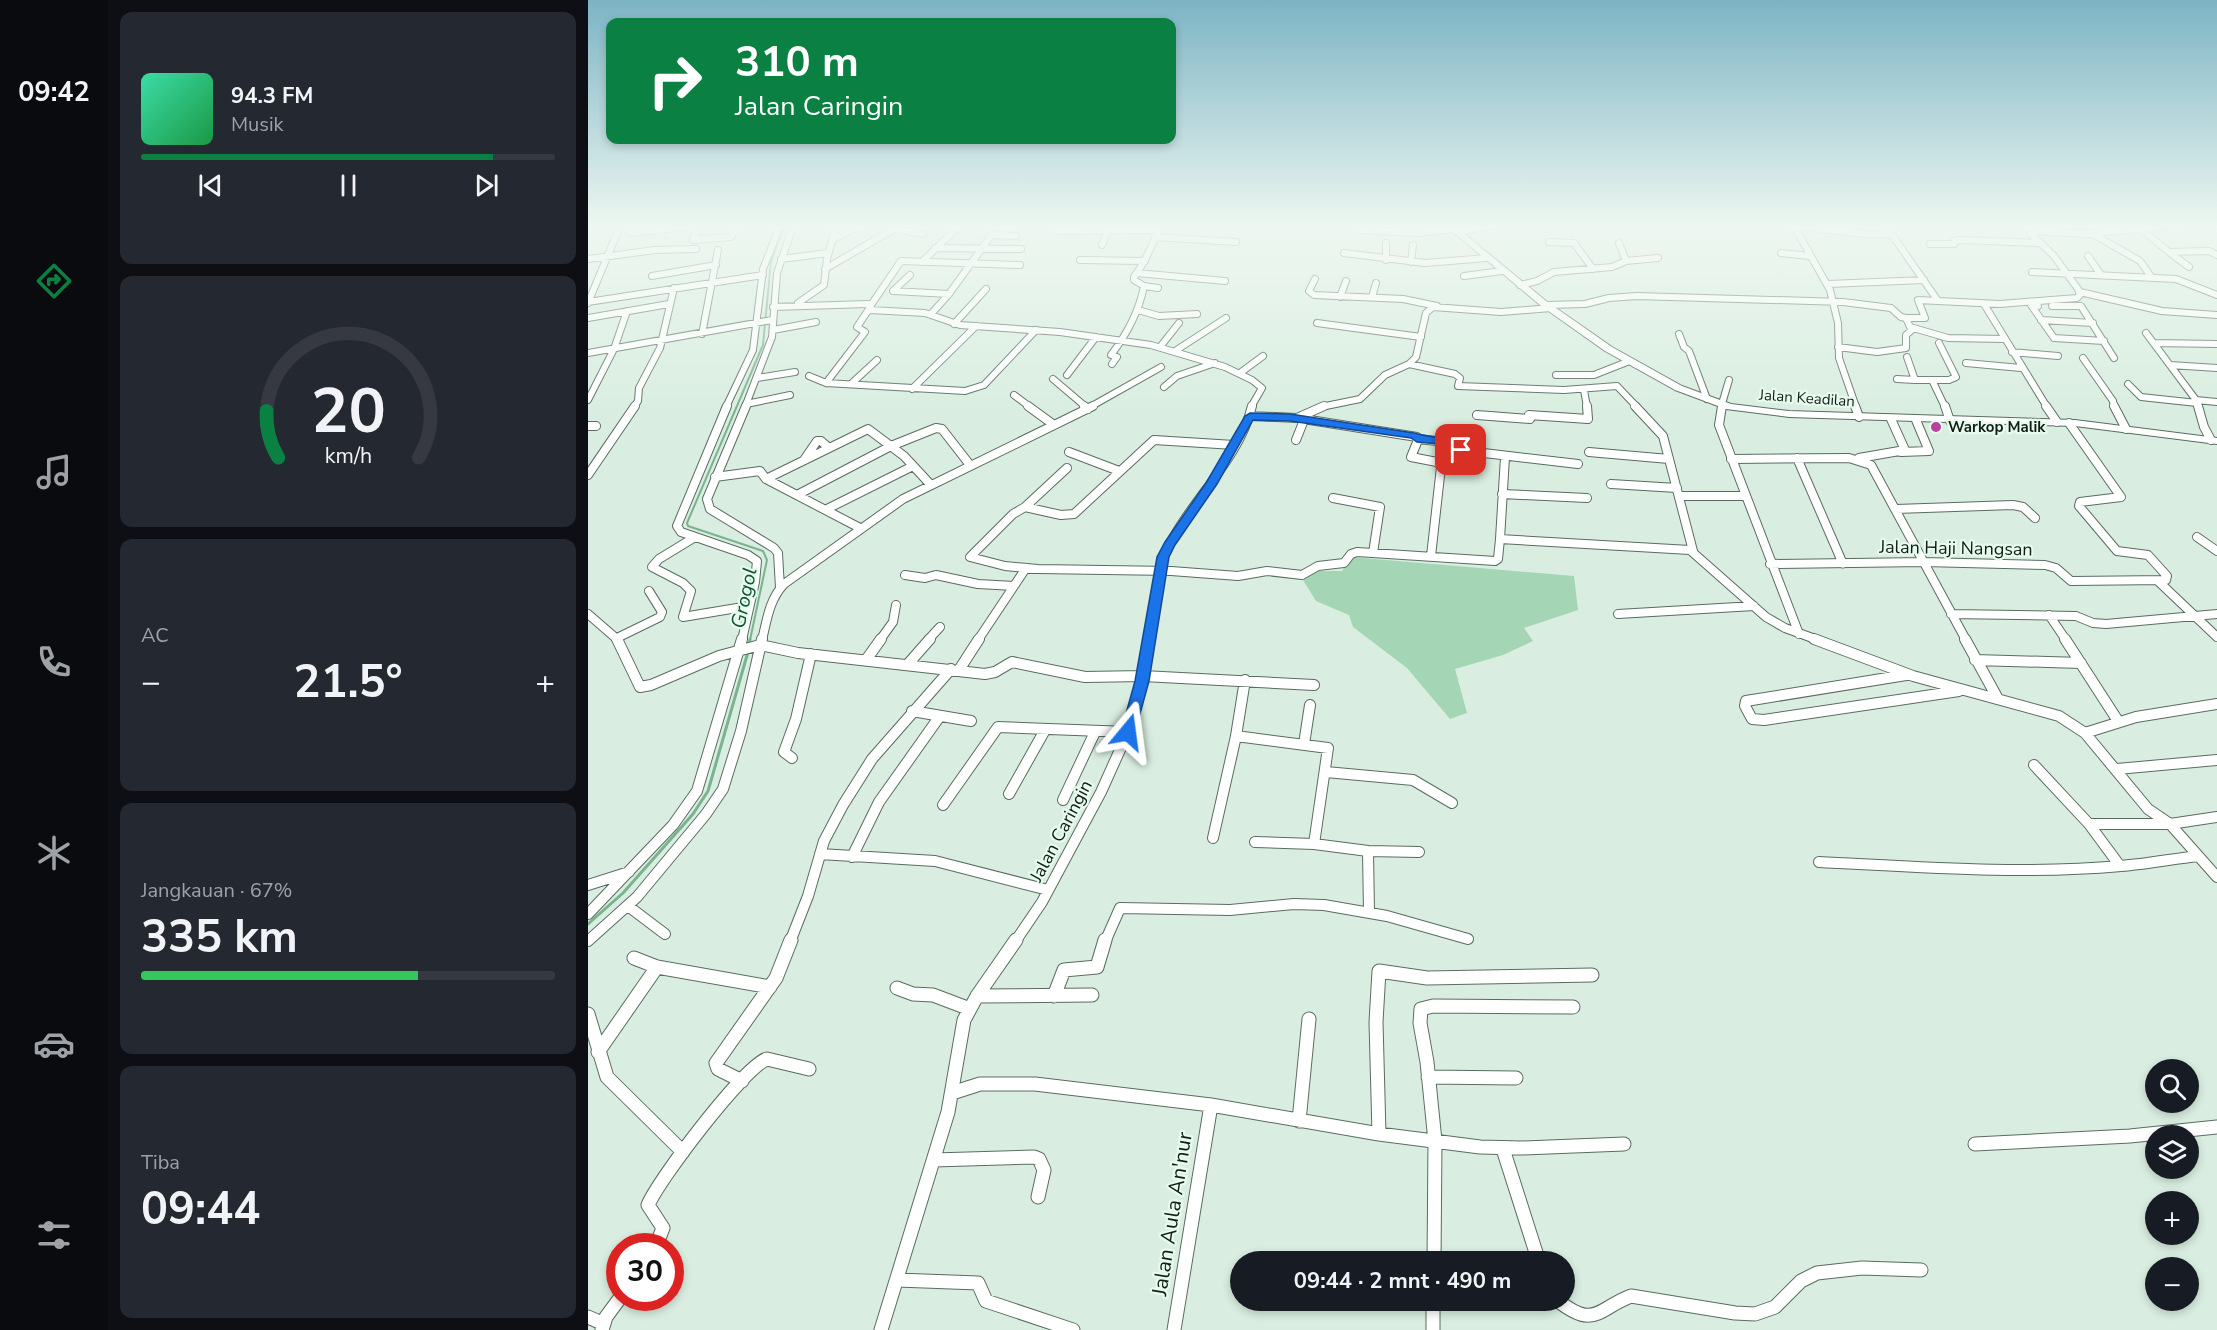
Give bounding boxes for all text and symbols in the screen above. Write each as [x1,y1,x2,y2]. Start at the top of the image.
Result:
text: 310 m [735,34,859,91]
icon: right [636,42,714,120]
text: 09:42 [18,74,90,111]
text: 94.3 FM [231,81,313,111]
text: Jalan Caringin [735,88,903,125]
text: Musik [231,111,284,138]
icon: previous [194,169,227,202]
icon: pause [332,169,365,202]
icon: next [470,169,503,202]
icon: directions [33,260,75,302]
text: 20 [311,370,385,455]
street label: Jalan Keadilan [1757,385,1856,411]
place label: Warkop Malik [1948,417,2046,437]
marker: Warkop Malik [1929,420,1943,434]
pin [1435,424,1486,475]
icon: arrive [1444,433,1477,466]
text: km/h [324,442,372,472]
icon: music [33,451,75,493]
street label: Jalan Haji Nangsan [1878,535,2033,561]
water label: Grogol [724,565,764,631]
text: AC [141,622,169,649]
icon: phone [33,641,75,683]
text: 21.5° [293,652,403,713]
text: − [141,660,161,705]
text: + [535,660,555,705]
position arrow [1096,700,1160,764]
street label: Jalan Caringin [1024,776,1098,887]
icon: climate [33,832,75,874]
text: Jangkauan · 67% [141,877,292,904]
text: 335 km [141,907,298,968]
icon: car [33,1023,75,1065]
map controls [2145,1059,2199,1311]
button: search [2145,1059,2199,1113]
button: layers [2145,1125,2199,1179]
street label: Jalan Aula An'nur [1145,1130,1199,1299]
text: Tiba [141,1149,180,1176]
text: 09:44 [141,1179,260,1240]
button: + [2145,1191,2199,1245]
icon: filters [33,1214,75,1256]
speed limit sign: 30 [606,1233,684,1311]
button: − [2145,1257,2199,1311]
text: 09:44 · 2 mnt · 490 m [1294,1266,1511,1296]

